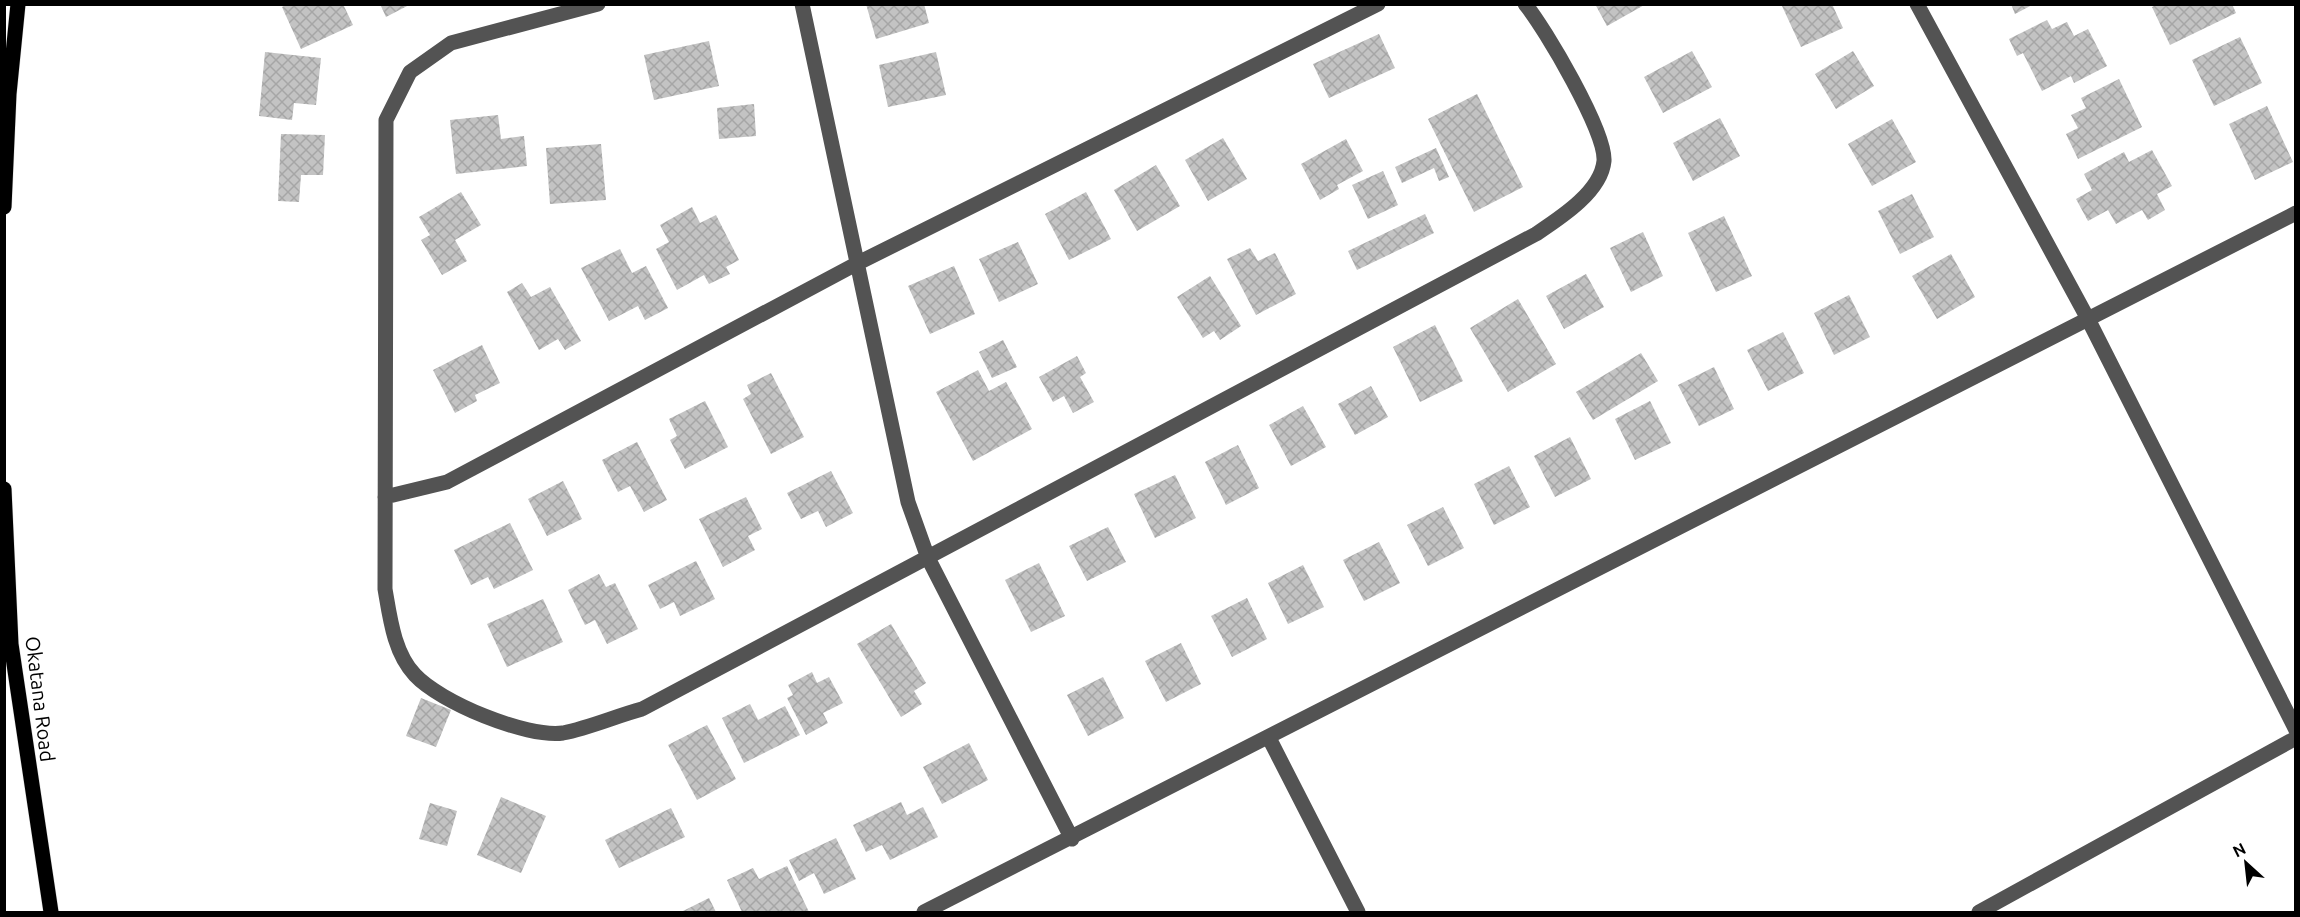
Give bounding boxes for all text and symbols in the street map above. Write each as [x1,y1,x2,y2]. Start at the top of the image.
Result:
street label: Okatana Road [21,635,60,763]
north arrow [2216,833,2276,893]
text: N [2230,839,2249,860]

